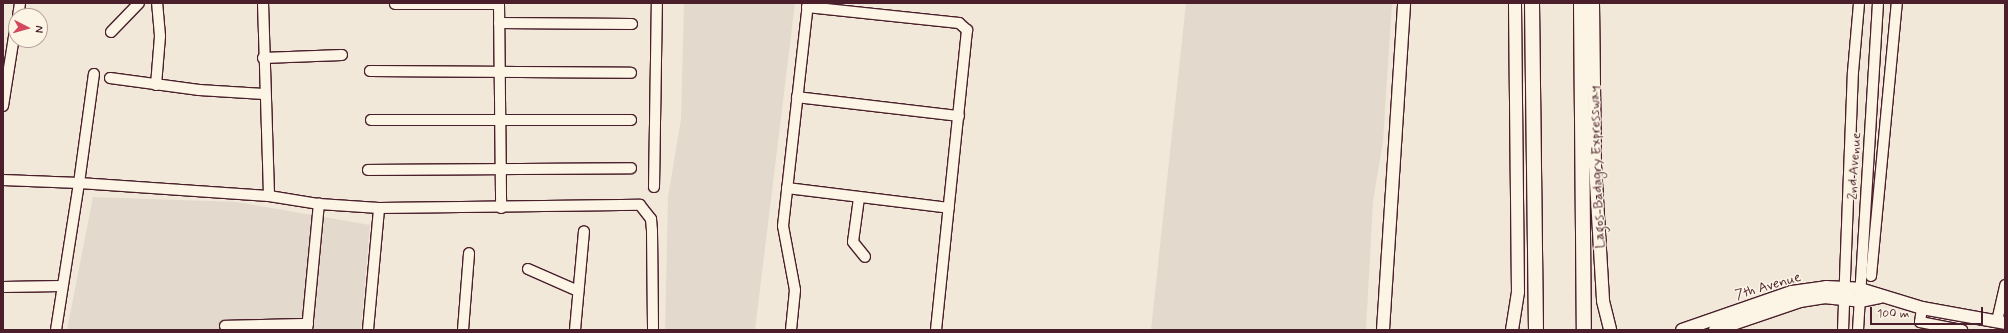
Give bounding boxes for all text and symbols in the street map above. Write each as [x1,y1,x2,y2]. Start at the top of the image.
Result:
north arrow [8,8,48,48]
text: N [32,25,46,34]
street label: Lagos-Badagry Expressway [1586,83,1608,251]
street label: 2nd Avenue [1843,131,1865,201]
street label: 7th Avenue [1733,269,1803,303]
scale bar [1872,299,1985,325]
text: 100 m [1877,306,1909,322]

